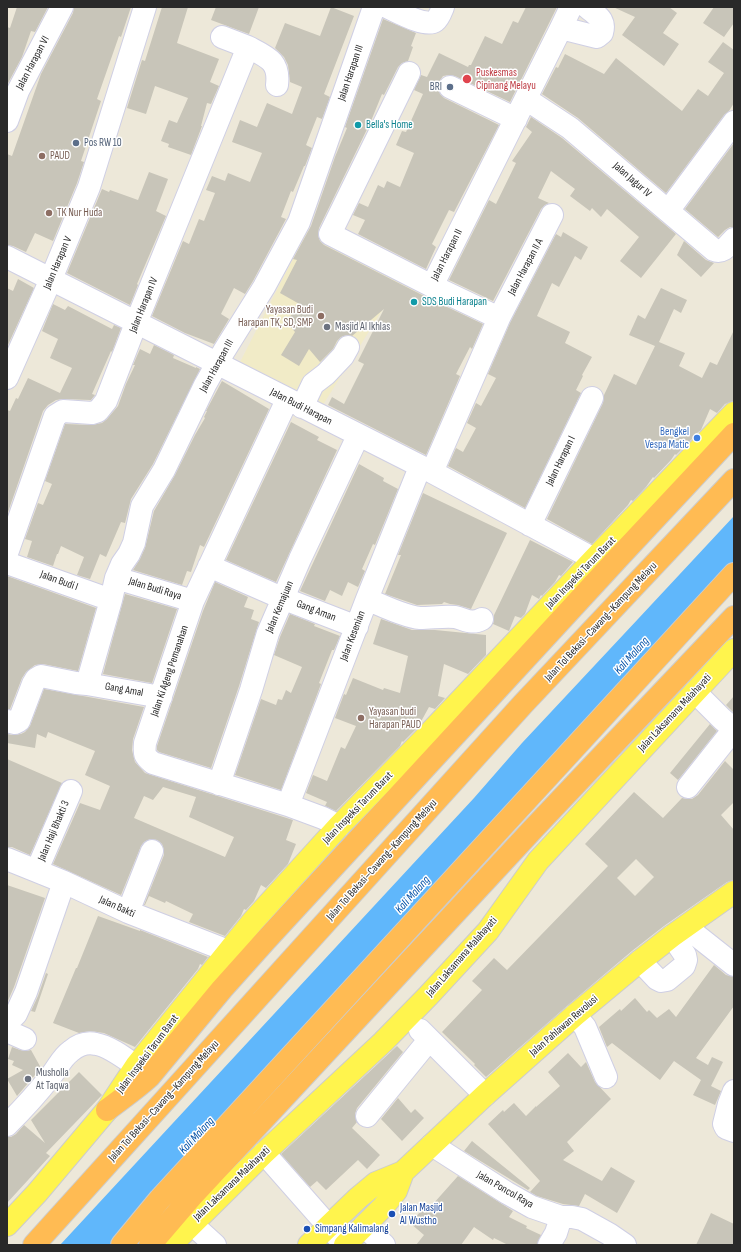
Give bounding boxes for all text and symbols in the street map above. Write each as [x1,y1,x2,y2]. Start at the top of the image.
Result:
street label: Jalan Harapan VI [13,34,53,92]
street label: Jalan Harapan III [335,43,367,103]
place label: Puskesmas Cipinang Melayu [476,66,536,92]
marker: Puskesmas Cipinang Melayu [461,73,473,85]
place label: BRI [430,80,442,94]
marker: BRI [445,82,455,92]
place label: Bella's Home [366,118,413,132]
marker: Bella's Home [353,120,363,130]
place label: Pos RW 10 [84,136,122,150]
marker: Pos RW 10 [71,138,81,148]
place label: PAUD [50,149,70,163]
marker: PAUD [37,151,47,161]
street label: Jalan Jagur IV [610,160,654,200]
place label: TK Nur Huda [57,206,102,220]
marker: TK Nur Huda [44,208,54,218]
street label: Jalan Harapan II [428,227,466,283]
street label: Jalan Harapan V [41,234,75,292]
street label: Jalan Harapan II A [506,236,546,298]
street label: Jalan Harapan IV [127,275,161,335]
place label: SDS Budi Harapan [422,295,487,309]
marker: SDS Budi Harapan [409,297,419,307]
place label: Yayasan Budi Harapan TK, SD, SMP [238,303,313,329]
marker: Yayasan Budi Harapan TK, SD, SMP [316,311,326,321]
place label: Masjid Al Ikhlas [335,320,390,334]
marker: Masjid Al Ikhlas [322,322,332,332]
street label: Jalan Harapan III [197,337,237,395]
street label: Jalan Budi Harapan [268,386,334,428]
place label: Bengkel Vespa Matic [645,425,689,451]
marker: Bengkel Vespa Matic [692,433,702,443]
street label: Jalan Harapan I [543,434,579,488]
street label: Jalan Inspeksi Tarum Barat [543,534,619,612]
street label: Jalan Tol Bekasi–Cawang–Kampung Melayu [542,560,660,684]
street label: Jalan Budi I [38,568,80,594]
street label: Jalan Budi Raya [127,575,183,603]
street label: Jalan Kemajuan [263,579,297,635]
street label: Gang Aman [294,597,338,625]
street label: Jalan Kesenian [337,609,369,663]
street label: Jalan Ki Ageng Pemanahan [148,624,192,718]
water label: Kali Malang [612,634,652,678]
street label: Jalan Laksamana Malahayati [636,671,714,755]
street label: Gang Amal [104,680,144,700]
place label: Yayasan budi Harapan PAUD [369,705,421,731]
marker: Yayasan budi Harapan PAUD [356,713,366,723]
street label: Jalan Inspeksi Tarum Barat [320,769,396,847]
street label: Jalan Tol Bekasi–Cawang–Kampung Melayu [324,797,440,923]
street label: Jalan Haji Bhakti 3 [35,799,73,863]
water label: Kali Malang [393,873,433,917]
street label: Jalan Bakti [97,893,137,921]
street label: Jalan Laksamana Malahayati [424,914,500,1000]
street label: Jalan Pahlawan Revolusi [527,993,601,1059]
street label: Jalan Inspeksi Tarum Barat [114,1012,182,1096]
street label: Jalan Tol Bekasi–Cawang–Kampung Melayu [106,1038,222,1164]
place label: Musholla At Taqwa [36,1066,69,1092]
marker: Musholla At Taqwa [23,1074,33,1084]
water label: Kali Malang [176,1115,218,1157]
street label: Jalan Laksamana Malahayati [191,1144,273,1224]
street label: Jalan Poncol Raya [474,1168,536,1212]
place label: Jalan Masjid Al Wustho [400,1201,443,1227]
marker: Jalan Masjid Al Wustho [387,1209,397,1219]
place label: Simpang Kalimalang [315,1222,389,1236]
marker: Simpang Kalimalang [302,1224,312,1234]

